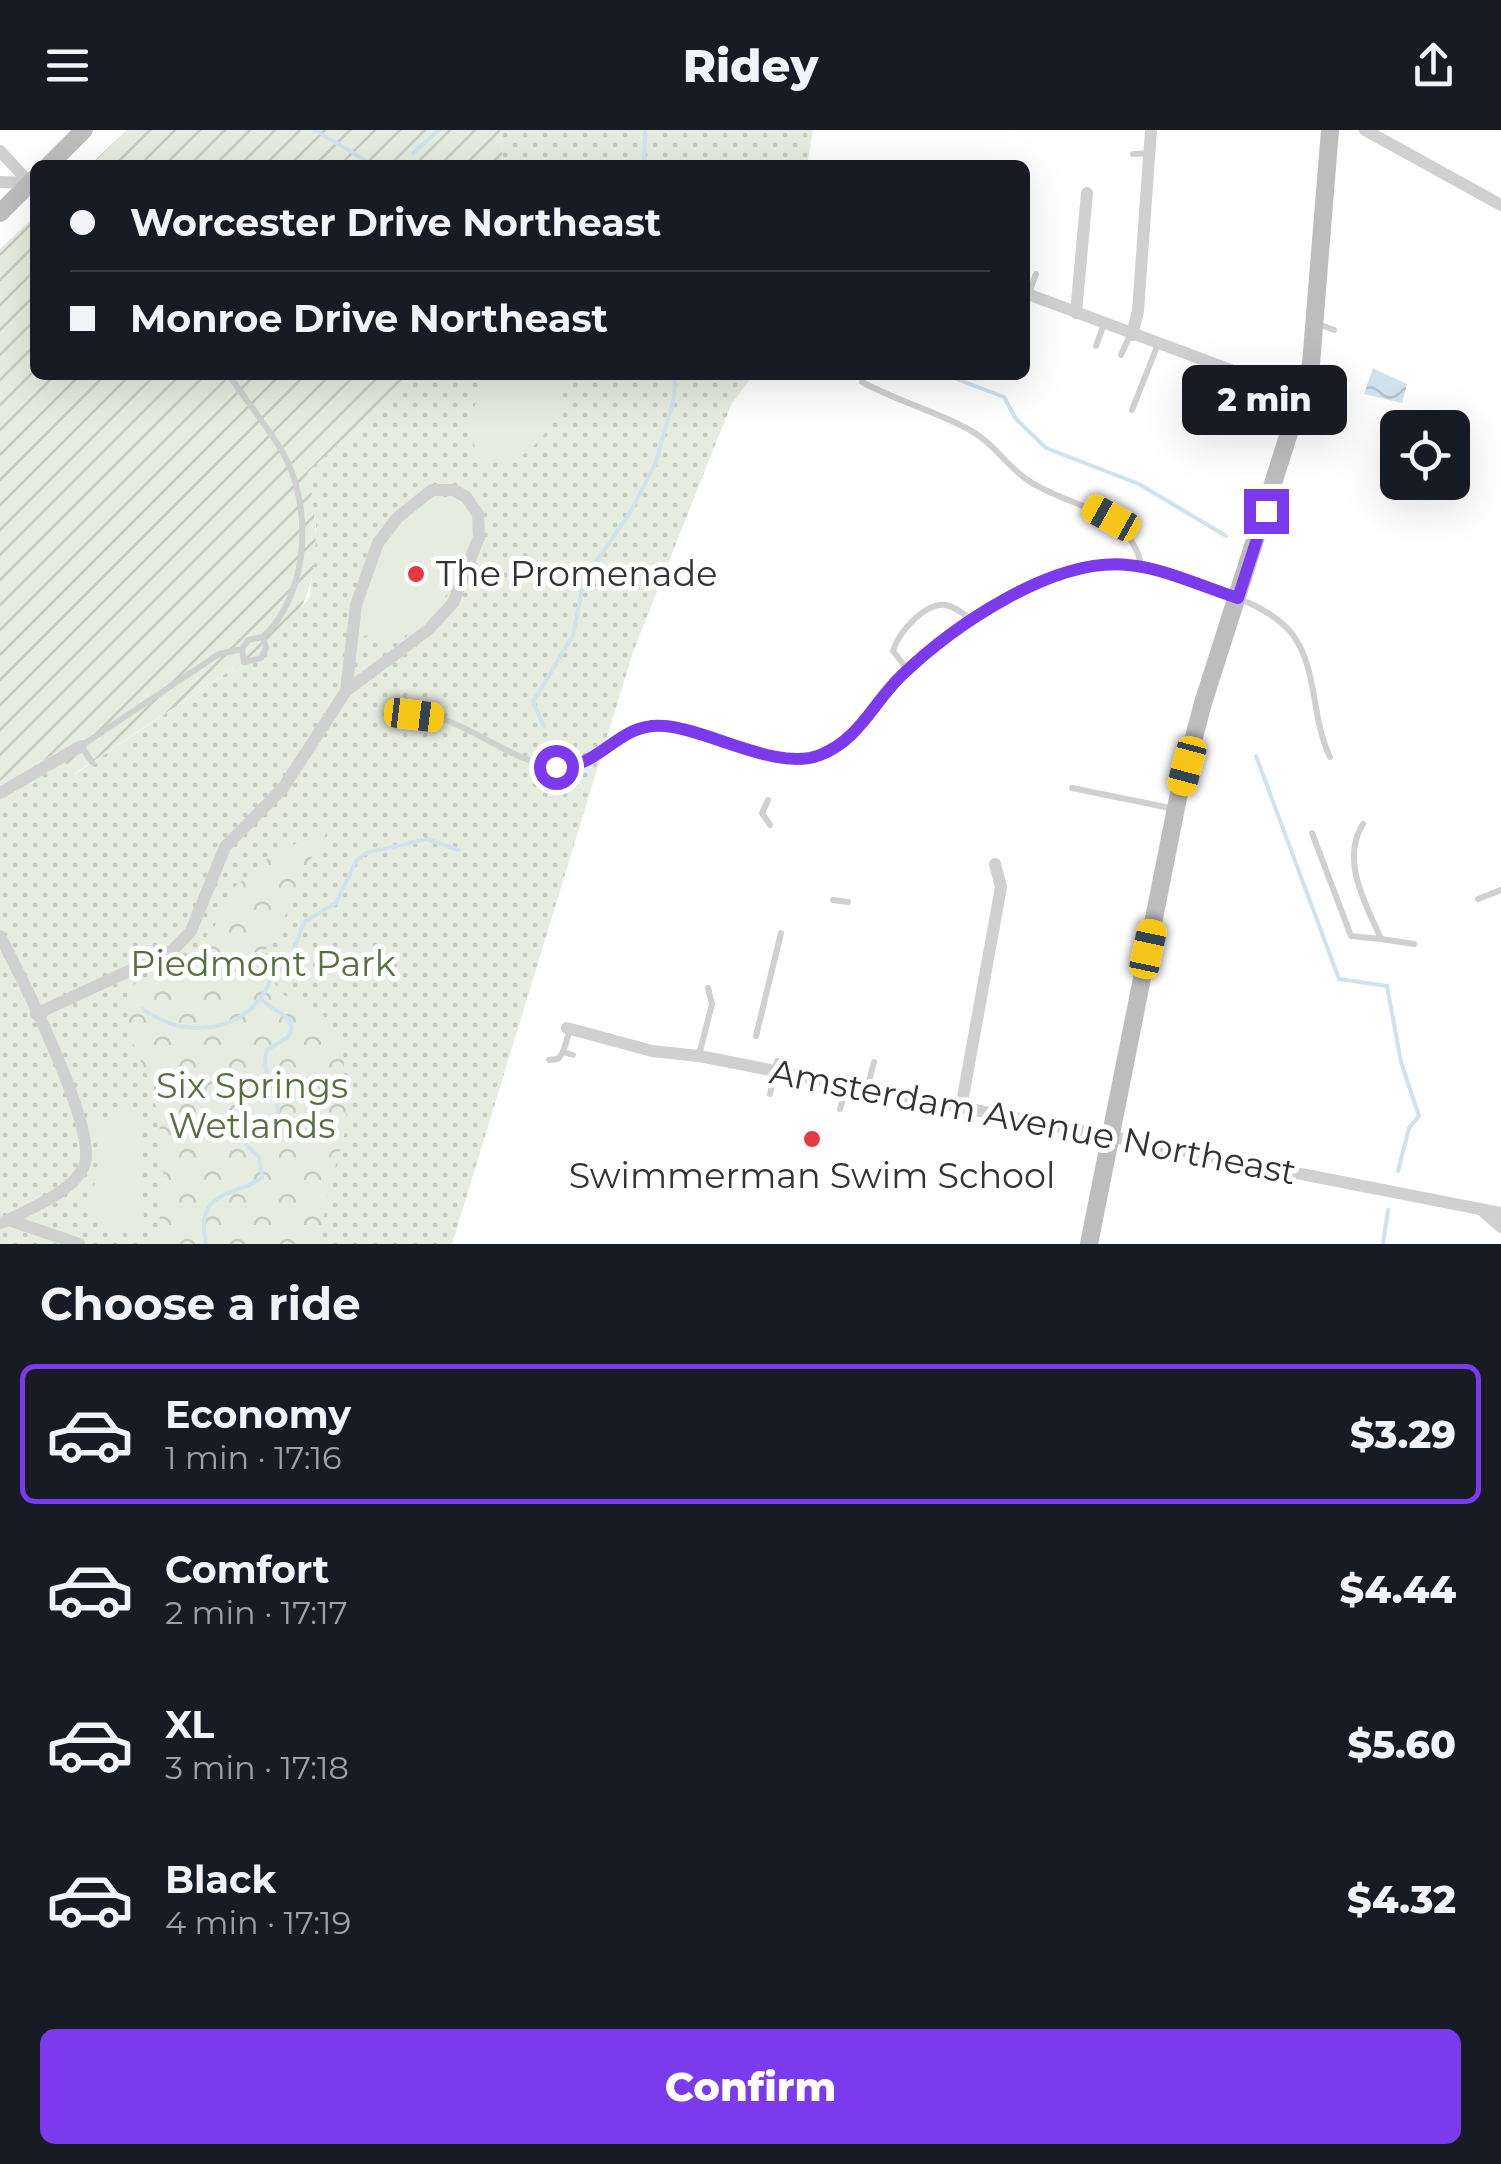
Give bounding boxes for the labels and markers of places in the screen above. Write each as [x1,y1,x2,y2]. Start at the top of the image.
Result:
place label: The Promenade [436,552,717,595]
marker: The Promenade [405,563,427,585]
marker: Swimmerman Swim School [801,1128,823,1150]
place label: Swimmerman Swim School [569,1154,1055,1197]

